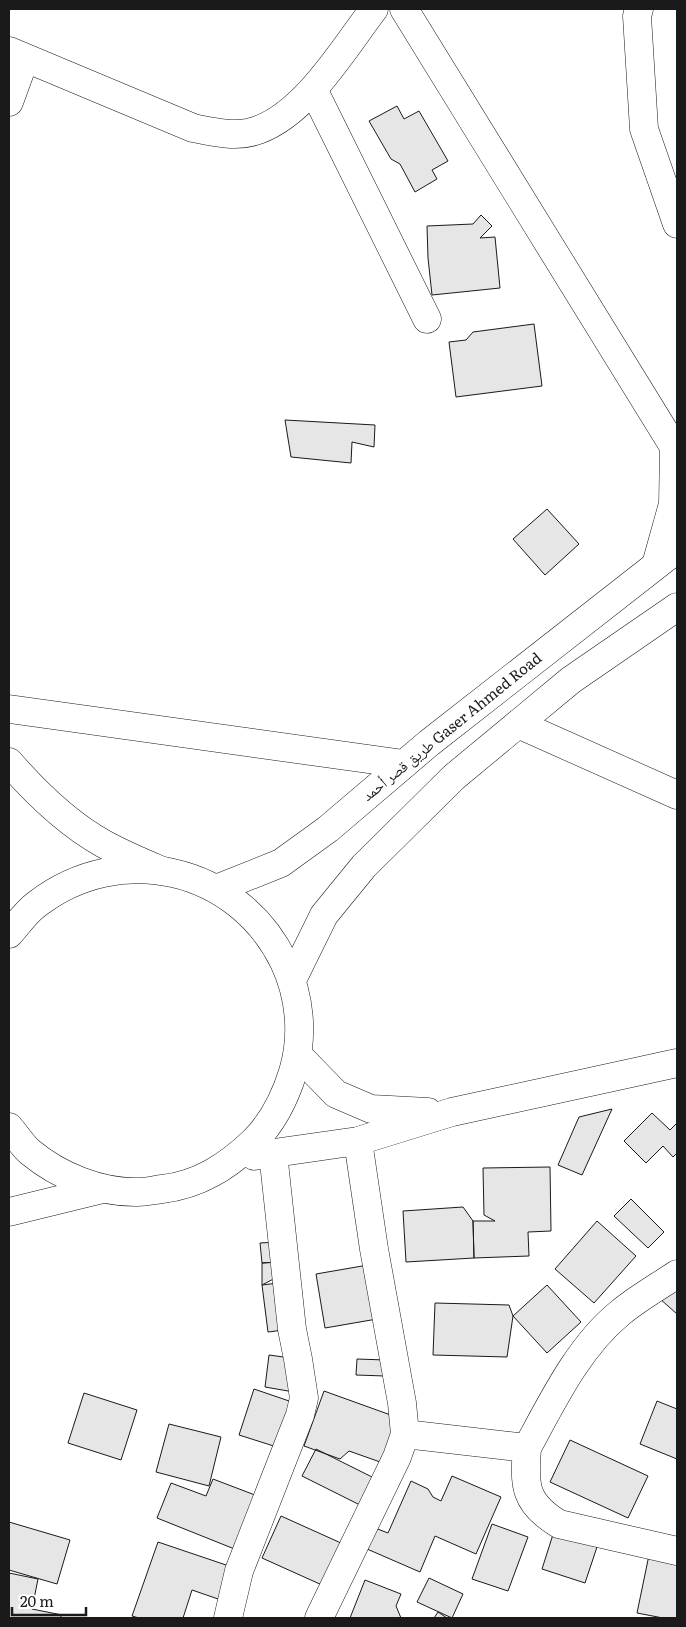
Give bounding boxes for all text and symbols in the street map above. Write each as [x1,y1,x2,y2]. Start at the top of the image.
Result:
street label: طريق قصر أحمد Gaser Ahmed Road [356,646,546,806]
scale bar [12,1584,86,1616]
text: 20 m [20,1589,54,1612]

